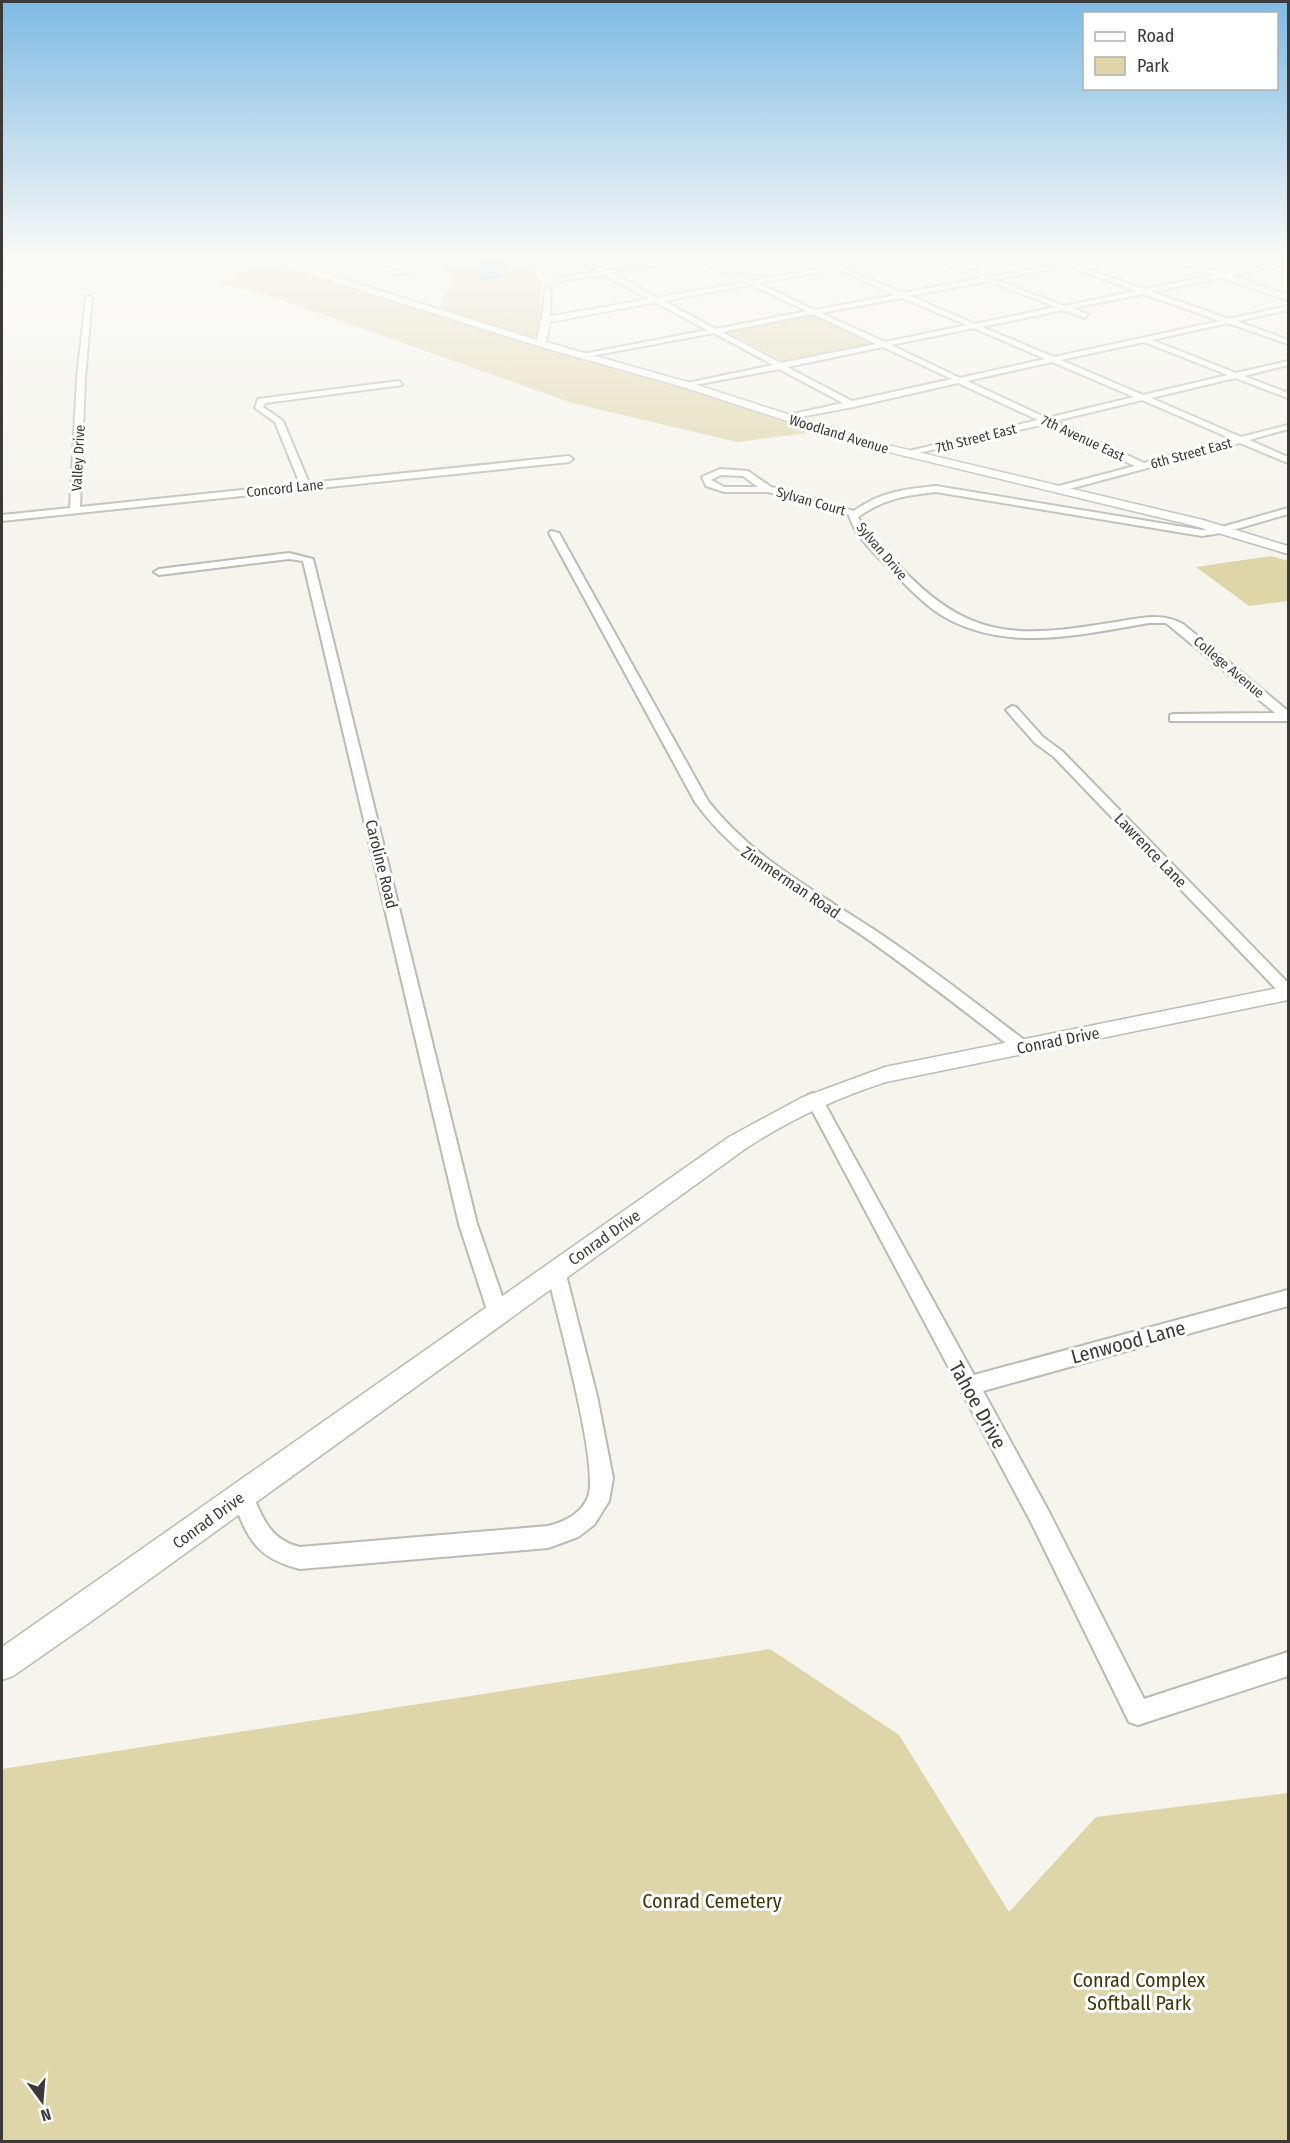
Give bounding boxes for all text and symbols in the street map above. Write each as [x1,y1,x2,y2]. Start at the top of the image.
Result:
legend [1083,12,1278,90]
text: Road [1137,25,1174,47]
text: Park [1137,55,1170,77]
street label: Woodland Avenue [787,411,891,458]
street label: 7th Avenue East [1038,412,1128,465]
street label: 7th Street East [934,420,1019,457]
street label: Valley Drive [68,424,89,492]
street label: 6th Street East [1149,434,1234,473]
street label: Concord Lane [246,476,324,501]
street label: Sylvan Court [774,484,848,520]
street label: Sylvan Drive [853,519,911,584]
street label: College Avenue [1190,633,1268,702]
street label: Lawrence Lane [1110,809,1191,892]
street label: Caroline Road [361,818,402,911]
street label: Zimmerman Road [738,842,844,922]
street label: Conrad Drive [1015,1023,1101,1058]
street label: Conrad Drive [565,1206,644,1269]
street label: Lenwood Lane [1068,1315,1188,1369]
street label: Tahoe Drive [944,1357,1012,1453]
street label: Conrad Drive [169,1488,248,1553]
park label: Conrad Cemetery [642,1889,782,1913]
park label: Conrad Complex Softball Park [1073,1968,1205,2015]
north arrow [12,2071,72,2131]
text: N [39,2104,53,2125]

